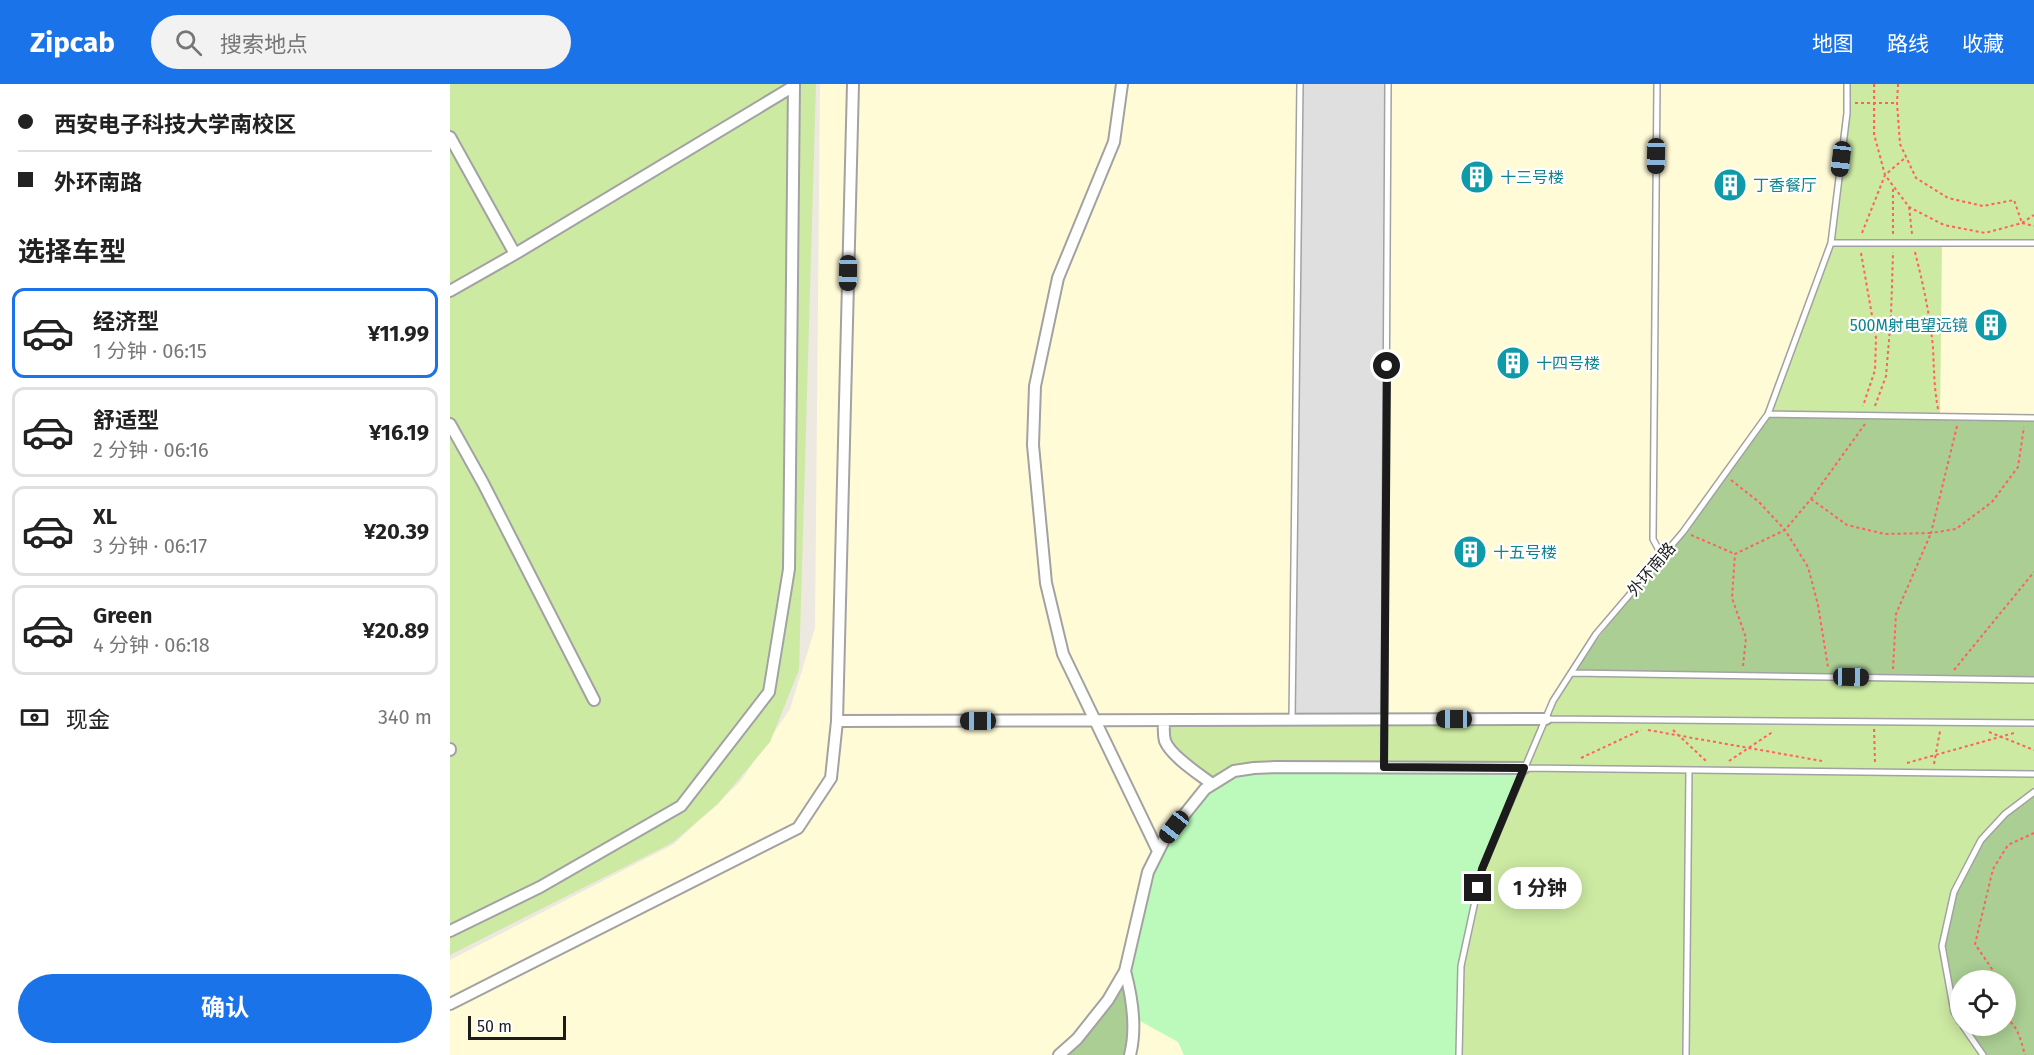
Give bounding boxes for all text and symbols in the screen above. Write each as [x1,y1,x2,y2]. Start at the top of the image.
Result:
search box [151,15,571,69]
text: Zipcab [30,26,115,59]
icon: search [172,26,205,59]
text: 搜索地点 [220,31,308,58]
text: 地图 [1812,31,1854,57]
text: 路线 [1887,31,1929,57]
text: 收藏 [1962,31,2004,57]
text: 西安电子科技大学南校区 [54,111,296,138]
car [1647,138,1665,174]
car [1830,140,1852,178]
building icon: 十三号楼 [1459,159,1495,195]
building icon: 丁香餐厅 [1712,167,1748,203]
place label: 十三号楼 [1500,168,1564,187]
text: 外环南路 [54,169,142,196]
place label: 丁香餐厅 [1753,176,1817,195]
text: 选择车型 [18,236,126,268]
car [839,255,857,291]
icon: car [21,306,75,360]
building icon: 500M射电望远镜 [1973,307,2009,343]
text: 经济型 [93,308,159,335]
place label: 500M射电望远镜 [1850,316,1968,335]
text: ¥11.99 [368,320,429,347]
text: 1 分钟 · 06:15 [93,339,207,363]
building icon: 十四号楼 [1495,345,1531,381]
route start [1373,352,1400,379]
place label: 十四号楼 [1536,354,1600,373]
icon: car [21,405,75,459]
text: 舒适型 [93,407,159,434]
text: ¥16.19 [369,419,429,446]
text: 2 分钟 · 06:16 [93,438,209,462]
text: XL [93,503,117,530]
icon: car [21,504,75,558]
text: ¥20.39 [363,518,429,545]
text: 3 分钟 · 06:17 [93,534,207,558]
building icon: 十五号楼 [1452,534,1488,570]
street label: 外环南路 [1624,539,1679,600]
place label: 十五号楼 [1493,543,1557,562]
text: Green [93,602,152,629]
icon: car [21,603,75,657]
text: ¥20.89 [363,617,429,644]
text: 4 分钟 · 06:18 [93,633,210,657]
car [1833,668,1869,686]
icon: cash [18,701,51,734]
text: 340 m [378,705,432,729]
text: 现金 [66,706,110,733]
car [1436,710,1472,728]
car [960,712,996,730]
car [1156,807,1192,847]
callout: 1 分钟 [1499,867,1583,909]
route end [1464,874,1491,901]
text: 1 分钟 [1513,876,1567,900]
map controls [1950,970,2016,1036]
button: locate [1950,970,2016,1036]
button: 确认 [18,974,432,1043]
scale bar [468,1013,566,1040]
text: 50 m [477,1017,512,1036]

